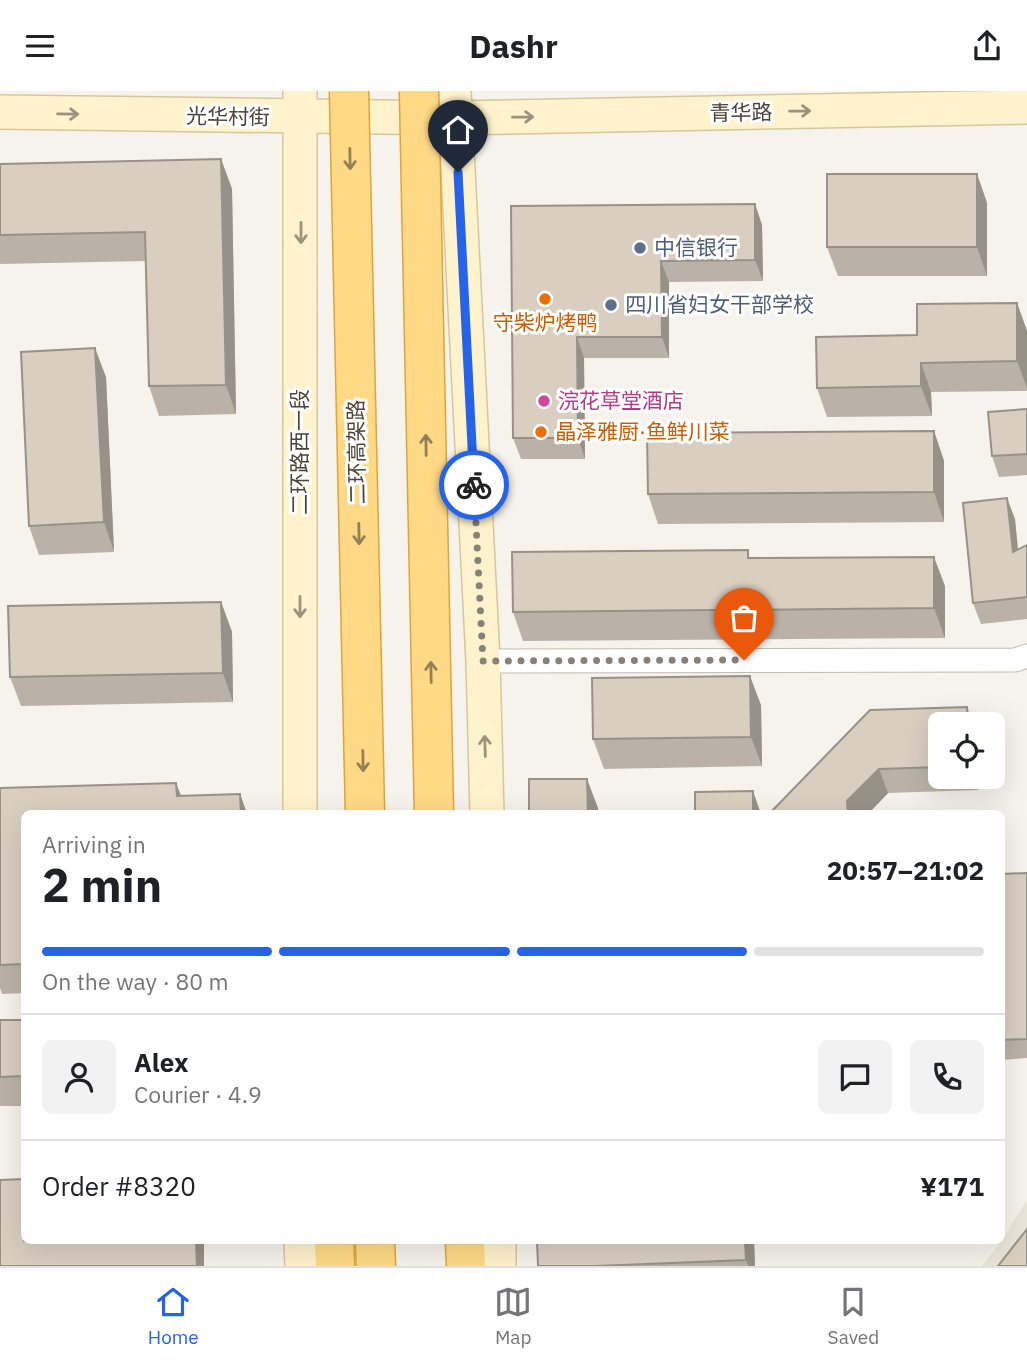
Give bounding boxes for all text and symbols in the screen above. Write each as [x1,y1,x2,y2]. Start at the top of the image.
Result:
text: Dashr [469,25,558,67]
icon: menu [21,27,59,65]
icon: share [968,27,1006,65]
street label: 青华路 [709,97,773,127]
pin [428,100,488,172]
street label: 光华村街 [186,101,270,131]
one-way arrow [788,105,811,118]
one-way arrow [56,107,79,120]
one-way arrow [512,110,535,123]
icon: home [439,111,477,149]
one-way arrow [344,147,357,170]
one-way arrow [294,221,308,244]
place label: 中信银行 [654,233,738,261]
marker: 中信银行 [632,240,648,256]
place label: 四川省妇女干部学校 [625,290,814,318]
marker: 守柴炉烤鸭 [537,291,553,307]
marker: 四川省妇女干部学校 [603,297,619,313]
place label: 守柴炉烤鸭 [493,308,598,336]
place label: 浣花草堂酒店 [558,386,684,414]
street label: 二环路西一段 [285,389,313,515]
marker: 浣花草堂酒店 [536,393,552,409]
street label: 二环高架路 [341,399,371,505]
place label: 晶泽雅厨·鱼鲜川菜 [555,417,730,445]
marker: 晶泽雅厨·鱼鲜川菜 [533,424,549,440]
one-way arrow [420,433,433,456]
courier [439,450,509,520]
icon: bike [455,466,493,504]
one-way arrow [352,522,365,545]
pin [714,588,774,660]
one-way arrow [293,595,307,618]
icon: bag [725,599,763,637]
one-way arrow [424,661,438,684]
map controls [928,712,1005,789]
button: locate [928,712,1005,789]
one-way arrow [479,734,492,757]
one-way arrow [357,749,370,772]
text: Arriving in [42,829,146,859]
text: 20:57–21:02 [827,853,984,887]
text: 2 min [42,855,162,915]
text: On the way · 80 m [42,966,229,996]
button: person [42,1040,116,1114]
button: chat [818,1040,892,1114]
button: phone [910,1040,984,1114]
text: Alex [134,1045,188,1079]
text: Courier · 4.9 [134,1079,262,1109]
text: Order #8320 [42,1169,196,1203]
text: ¥171 [920,1169,984,1203]
tab: Home [148,1283,199,1349]
tab: Map [494,1283,532,1349]
tab: Saved [828,1283,879,1349]

